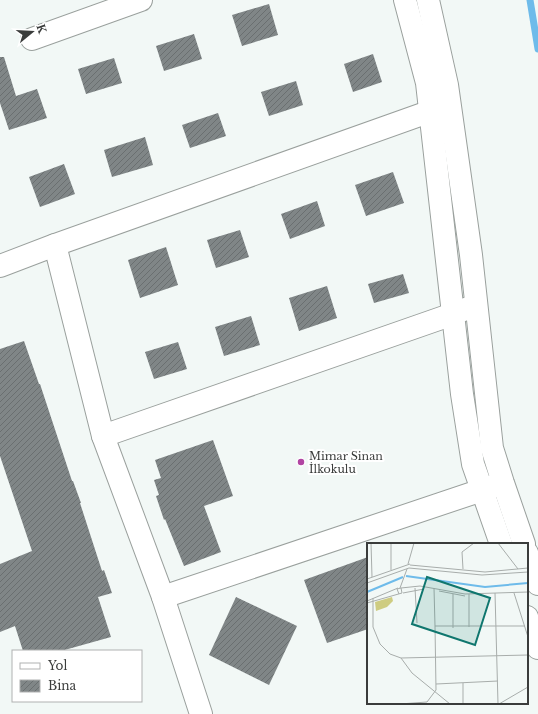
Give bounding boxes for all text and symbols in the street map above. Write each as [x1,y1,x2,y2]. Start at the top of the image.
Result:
north arrow [12,12,52,52]
text: K [33,22,50,36]
place label: Mimar Sinan İlkokulu [309,449,383,476]
marker: Mimar Sinan İlkokulu [296,457,306,467]
inset map [367,543,528,704]
legend [12,650,142,702]
text: Yol [47,658,67,673]
text: Bina [48,678,77,693]

